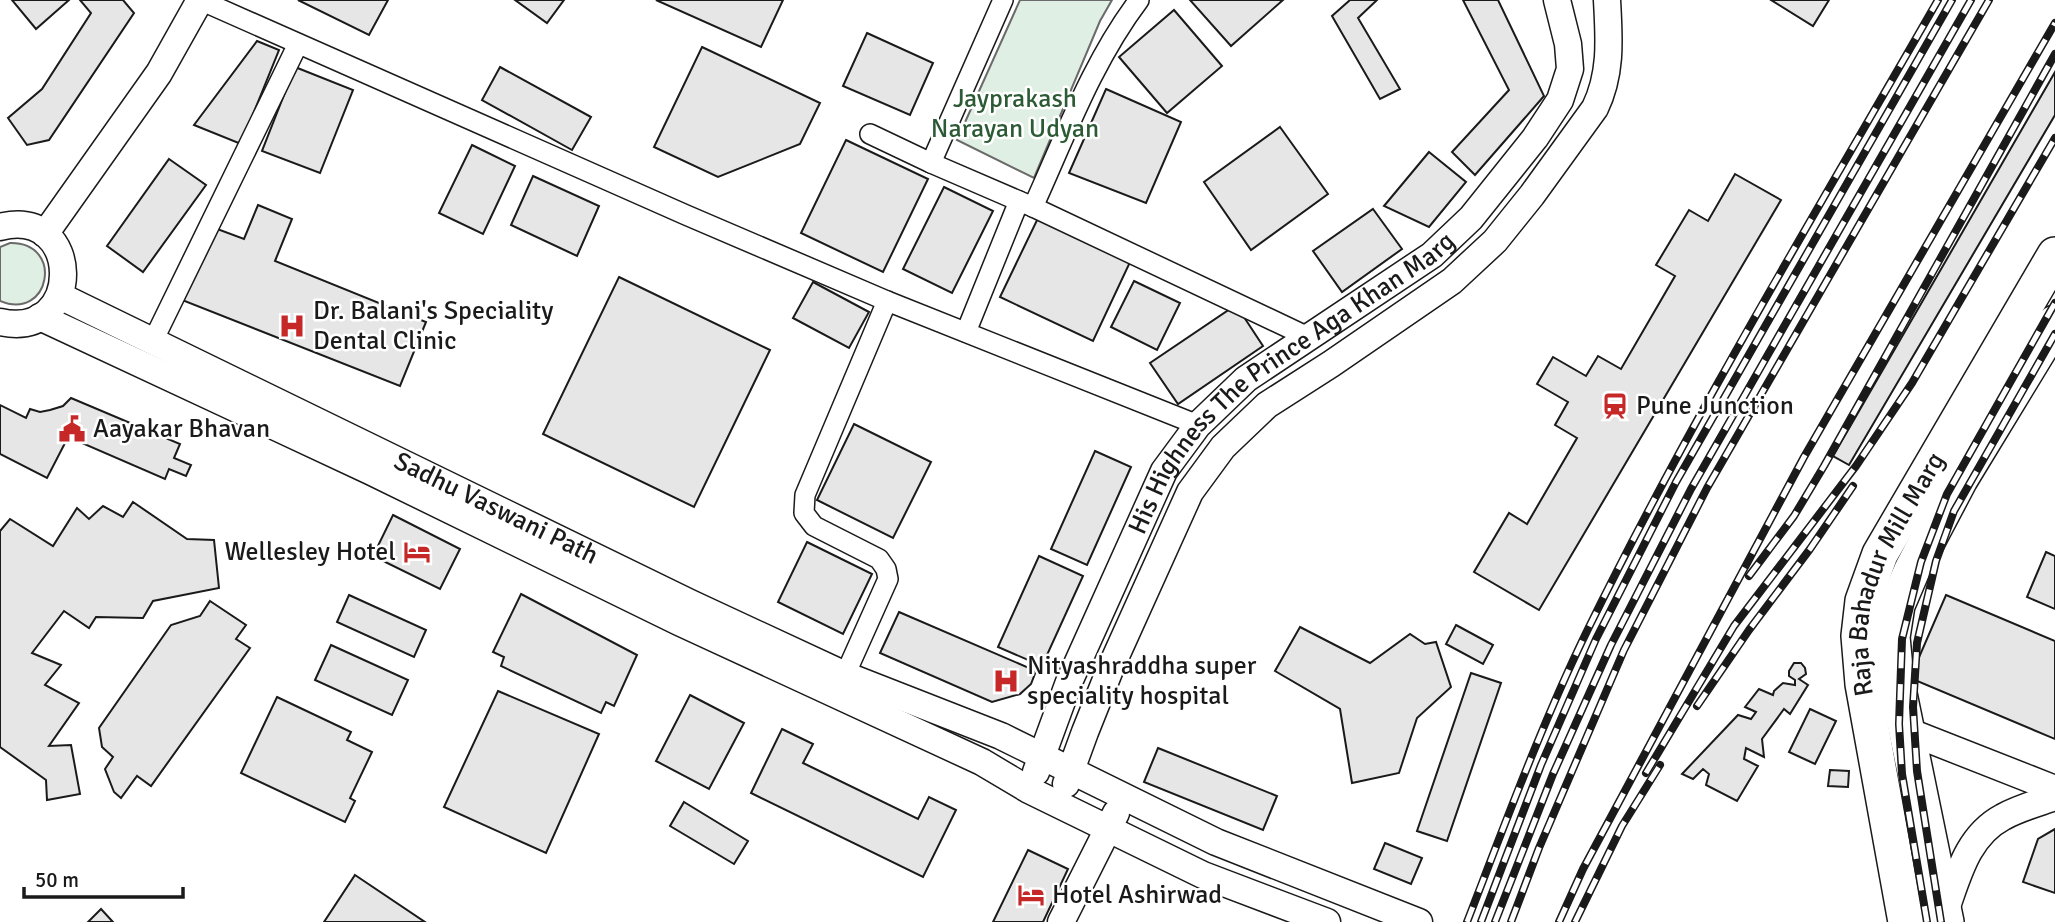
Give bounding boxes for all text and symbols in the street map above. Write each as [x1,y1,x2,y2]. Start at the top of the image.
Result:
park label: Jayprakash Narayan Udyan [931,83,1099,145]
street label: His Highness The Prince Aga Khan Marg [1122,226,1462,539]
place label: Dr. Balani's Speciality Dental Clinic [313,295,553,357]
hospital icon: Dr. Balani's Speciality Dental Clinic [277,311,307,341]
place label: Pune Junction [1636,390,1794,422]
station icon: Pune Junction [1600,391,1630,421]
place label: Aayakar Bhavan [93,413,270,445]
public building icon: Aayakar Bhavan [57,414,87,444]
street label: Sadhu Vaswani Path [389,445,603,572]
street label: Raja Bahadur Mill Marg [1842,447,1952,699]
place label: Wellesley Hotel [225,536,396,568]
hotel icon: Wellesley Hotel [402,537,432,567]
place label: Nityashraddha super speciality hospital [1027,650,1257,712]
hospital icon: Nityashraddha super speciality hospital [991,666,1021,696]
scale bar [24,856,184,900]
text: 50 m [35,867,79,893]
place label: Hotel Ashirwad [1052,879,1222,911]
hotel icon: Hotel Ashirwad [1016,880,1046,910]

